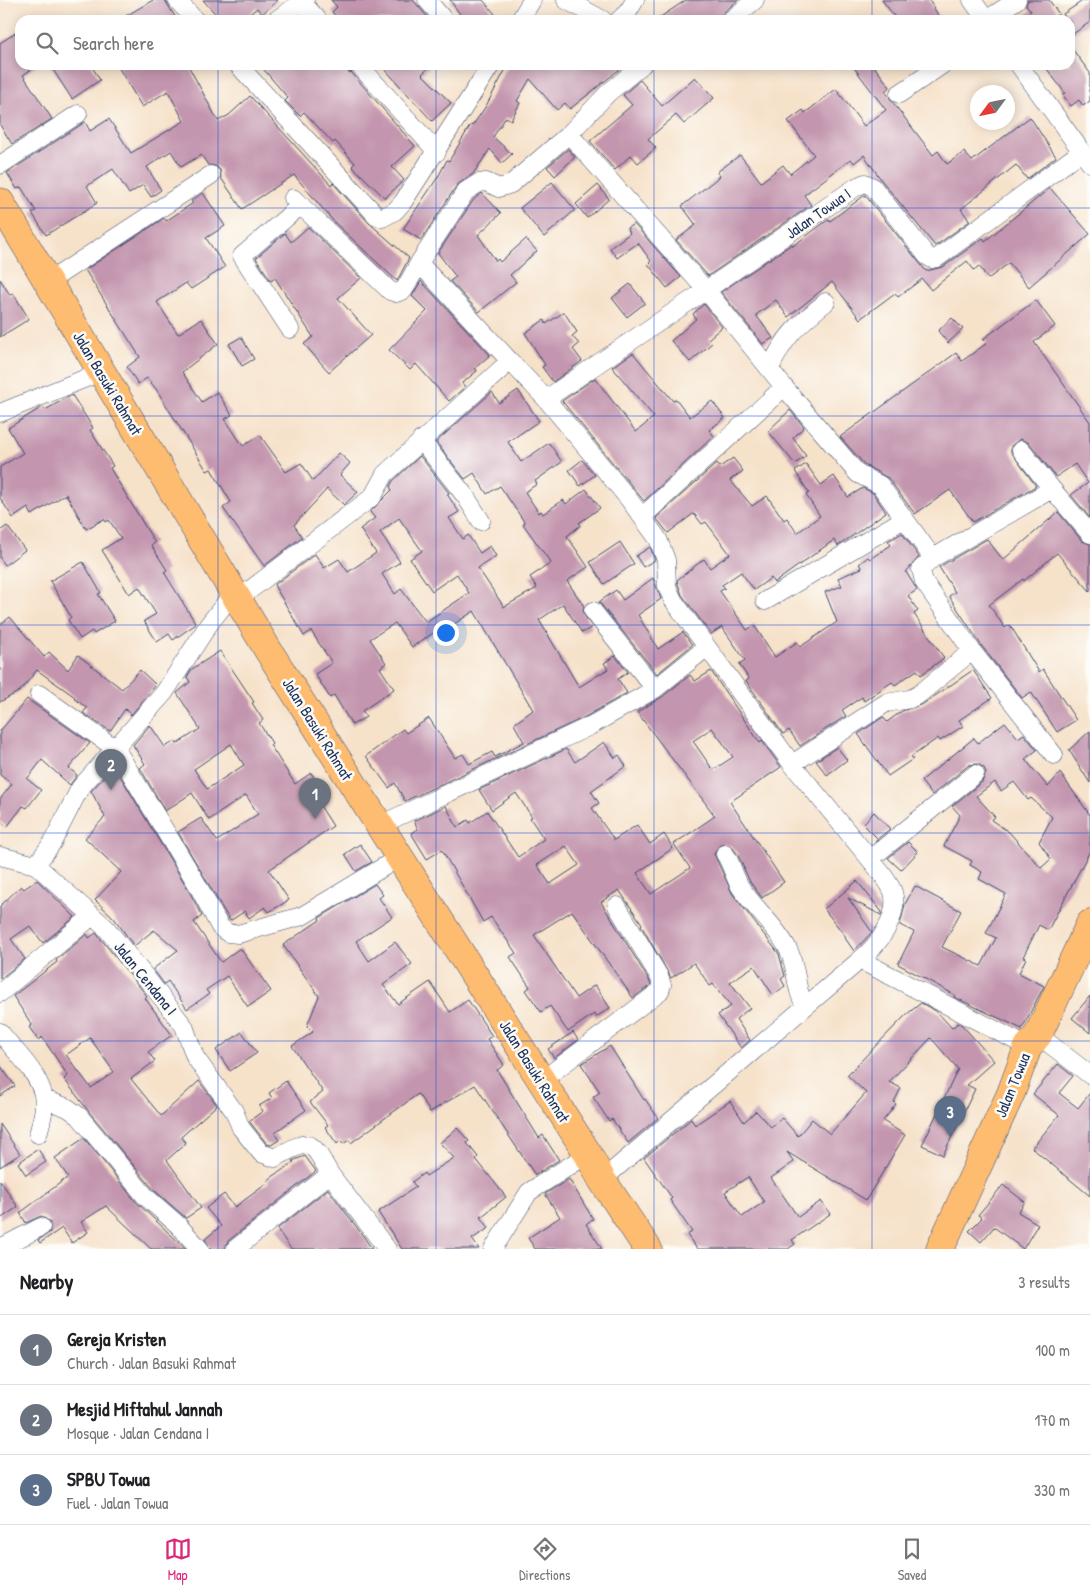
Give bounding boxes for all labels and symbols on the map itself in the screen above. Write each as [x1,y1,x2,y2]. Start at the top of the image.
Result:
north arrow [970,85,1015,130]
street label: Jalan Towua I [781,182,855,244]
street label: Jalan Basuki Rahmat [68,327,148,439]
your location [433,620,459,646]
street label: Jalan Basuki Rahmat [278,673,359,785]
pin: 2 [95,749,127,790]
pin: 1 [299,778,331,819]
street label: Jalan Cendana I [109,936,183,1020]
street label: Jalan Basuki Rahmat [495,1015,576,1127]
street label: Jalan Towua [989,1050,1035,1120]
pin: 3 [934,1096,966,1137]

